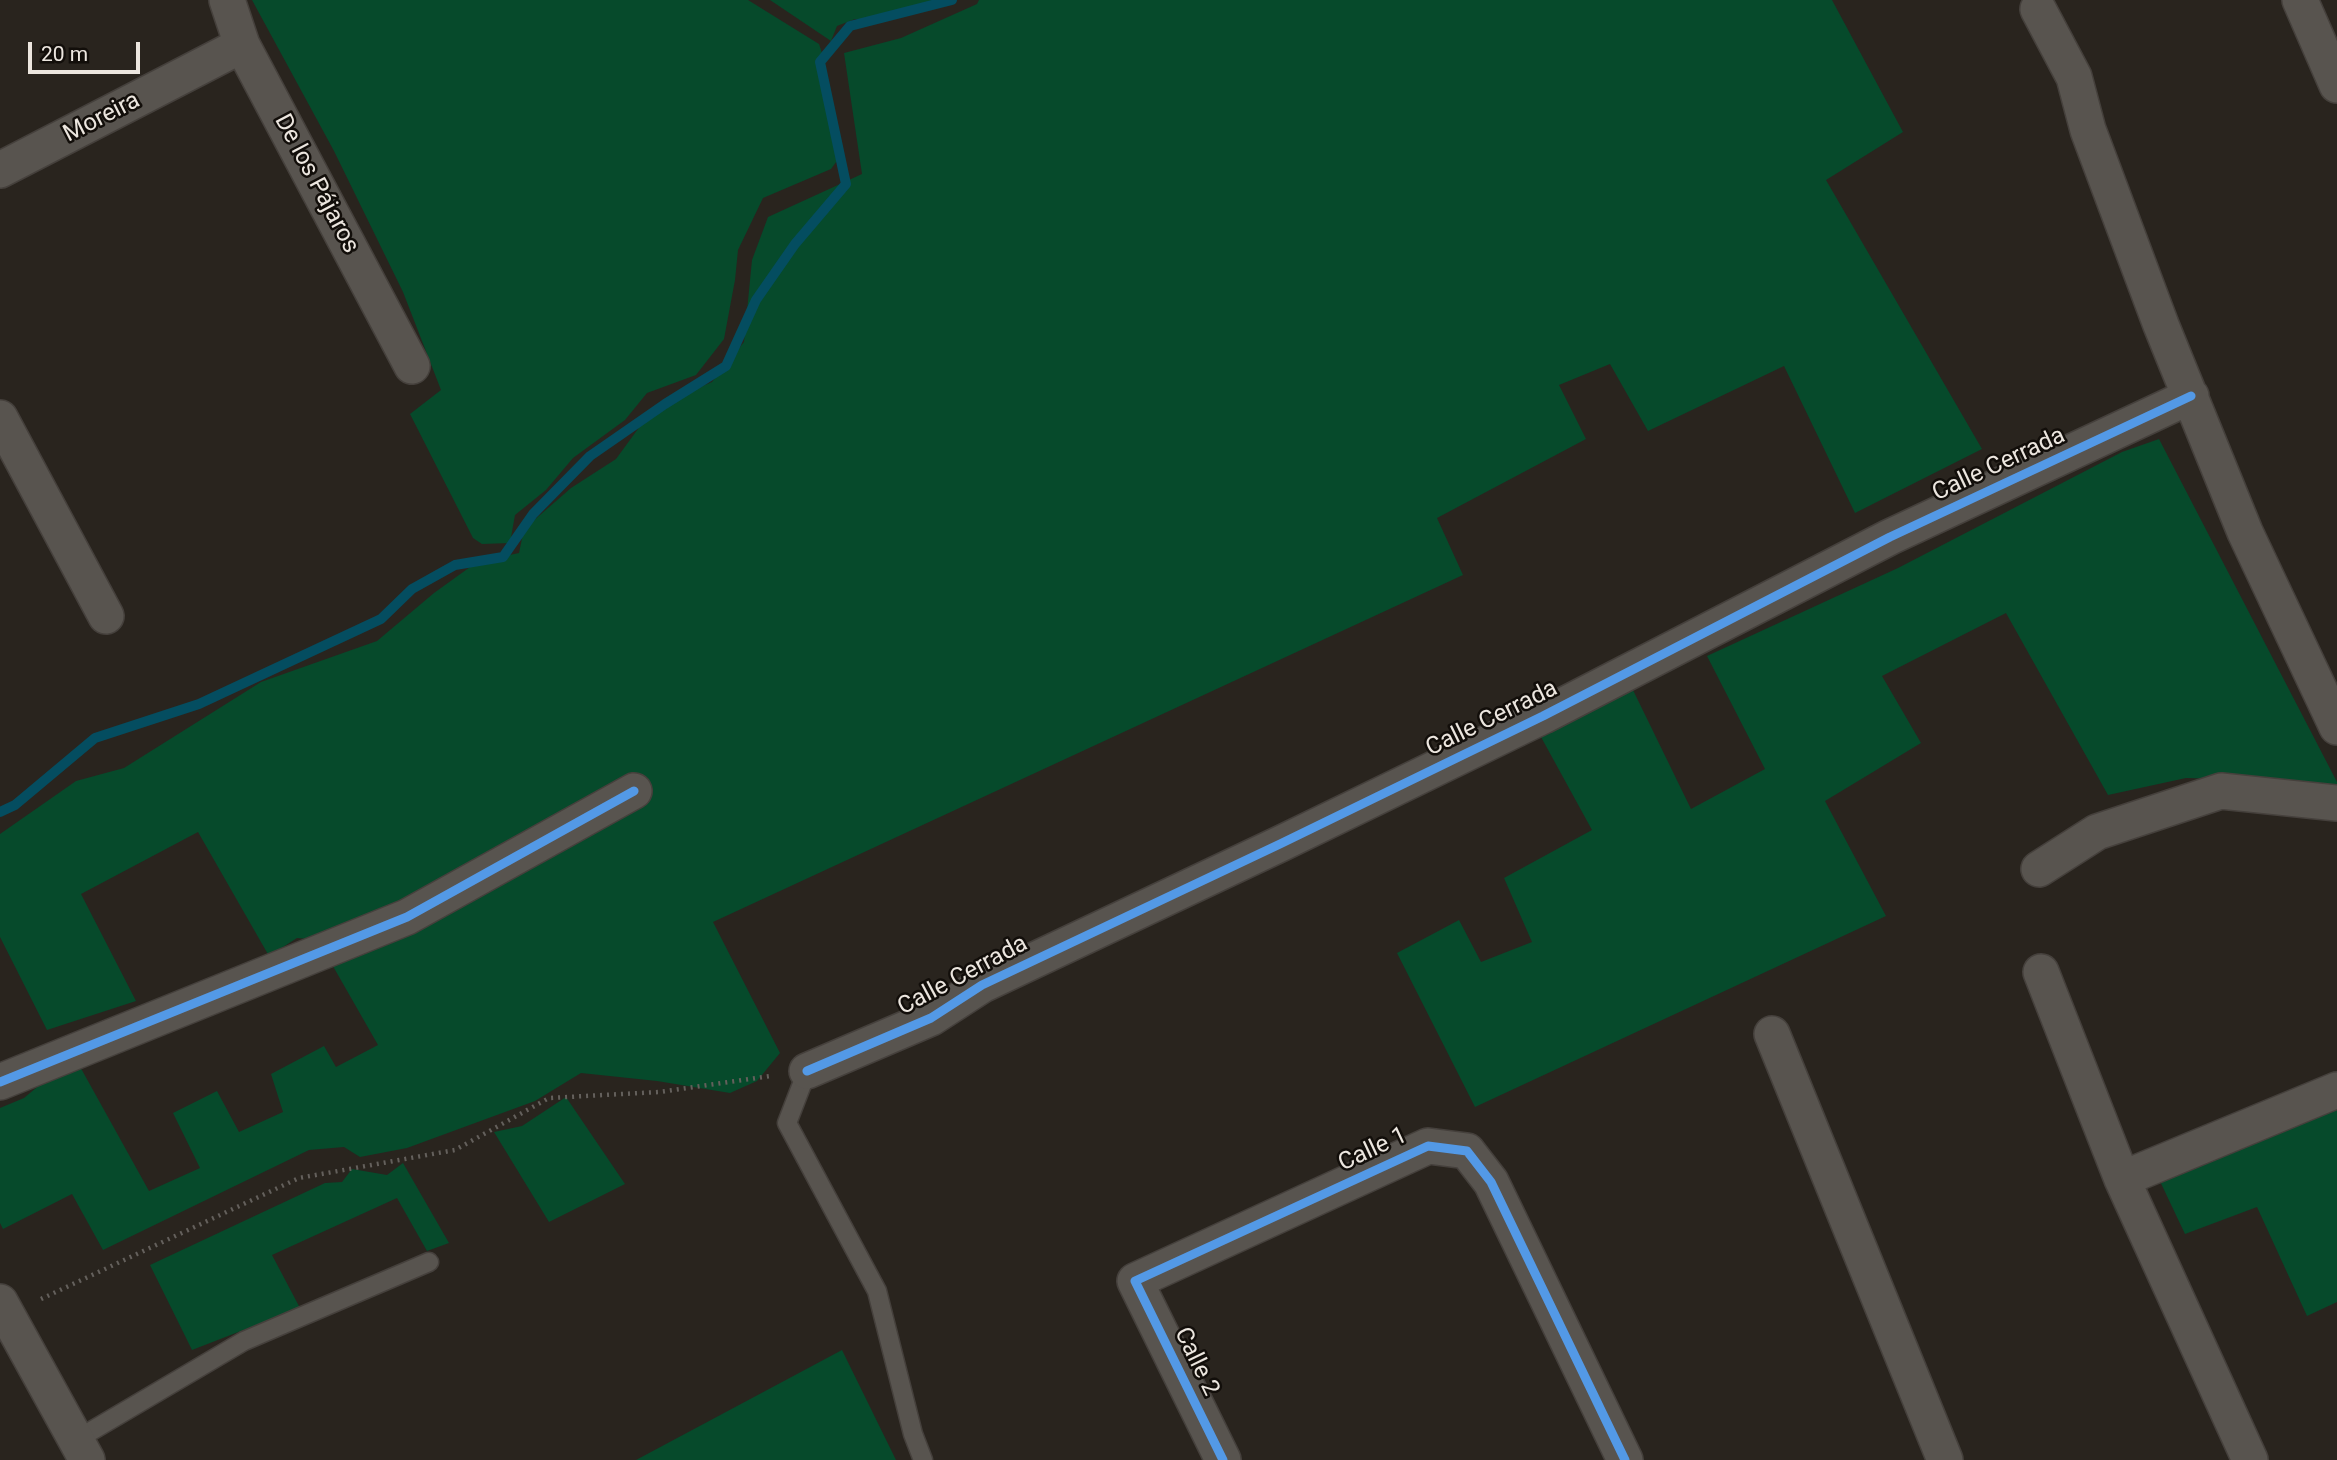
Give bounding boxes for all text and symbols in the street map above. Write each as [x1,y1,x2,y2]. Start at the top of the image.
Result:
scale bar [32,28,144,72]
text: 20 m [41,42,88,66]
street label: Moreira [59,87,145,149]
street label: De los Pájaros [267,110,365,258]
street label: Calle Cerrada [1928,422,2070,508]
street label: Calle Cerrada [1422,675,1562,763]
street label: Calle Cerrada [893,930,1033,1022]
street label: Calle 1 [1334,1122,1412,1178]
street label: Calle 2 [1167,1323,1225,1401]

